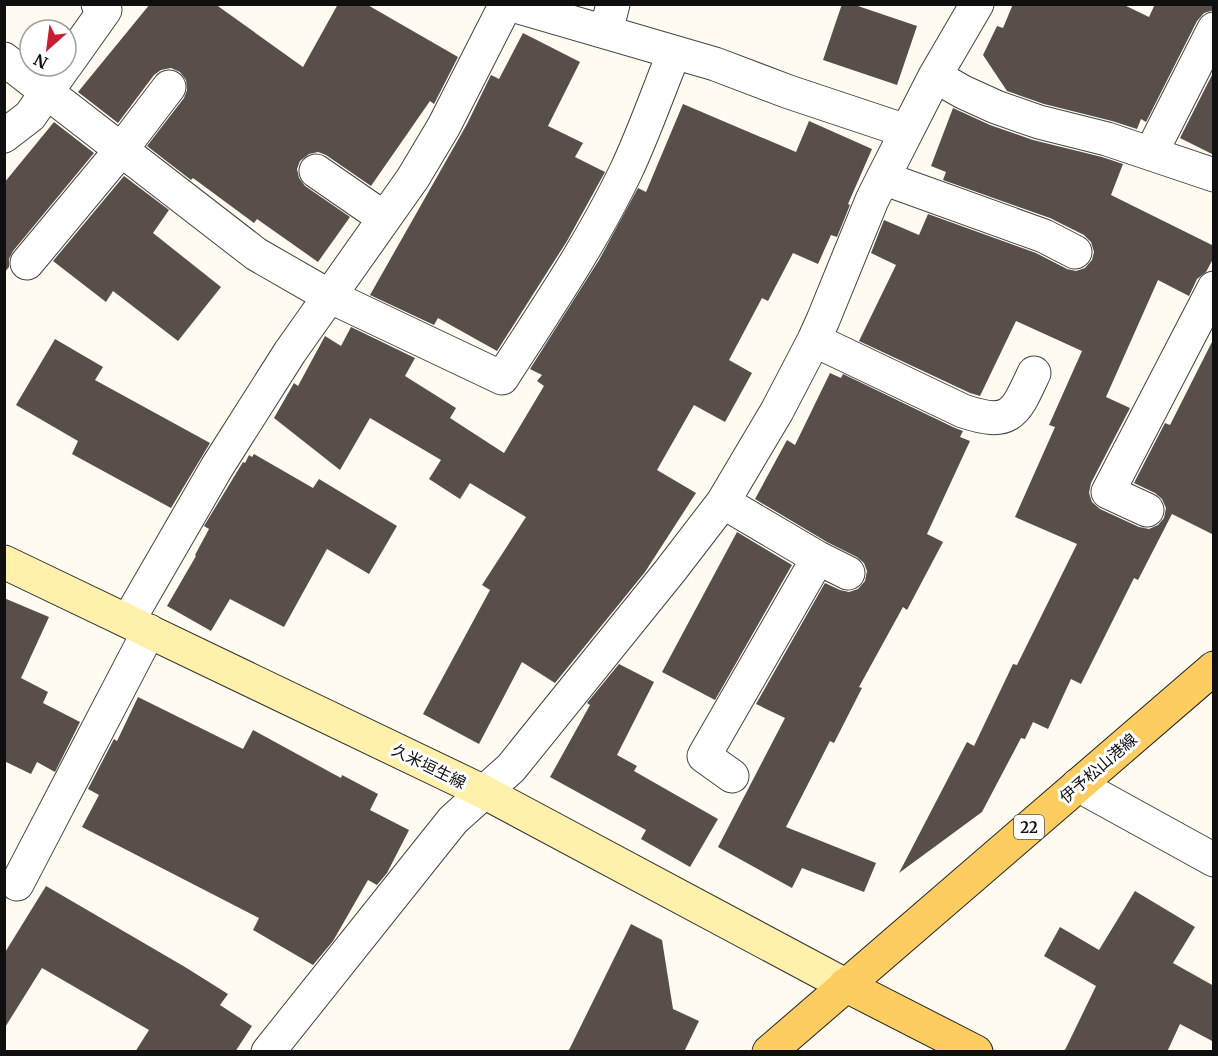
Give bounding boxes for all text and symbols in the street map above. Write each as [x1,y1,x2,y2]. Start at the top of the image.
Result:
north arrow [18,18,78,78]
text: N [30,49,51,73]
street label: 伊予松山港線 [1055,729,1141,807]
street label: 久米垣生線 [389,739,469,793]
road number: 22 [1014,815,1044,839]

